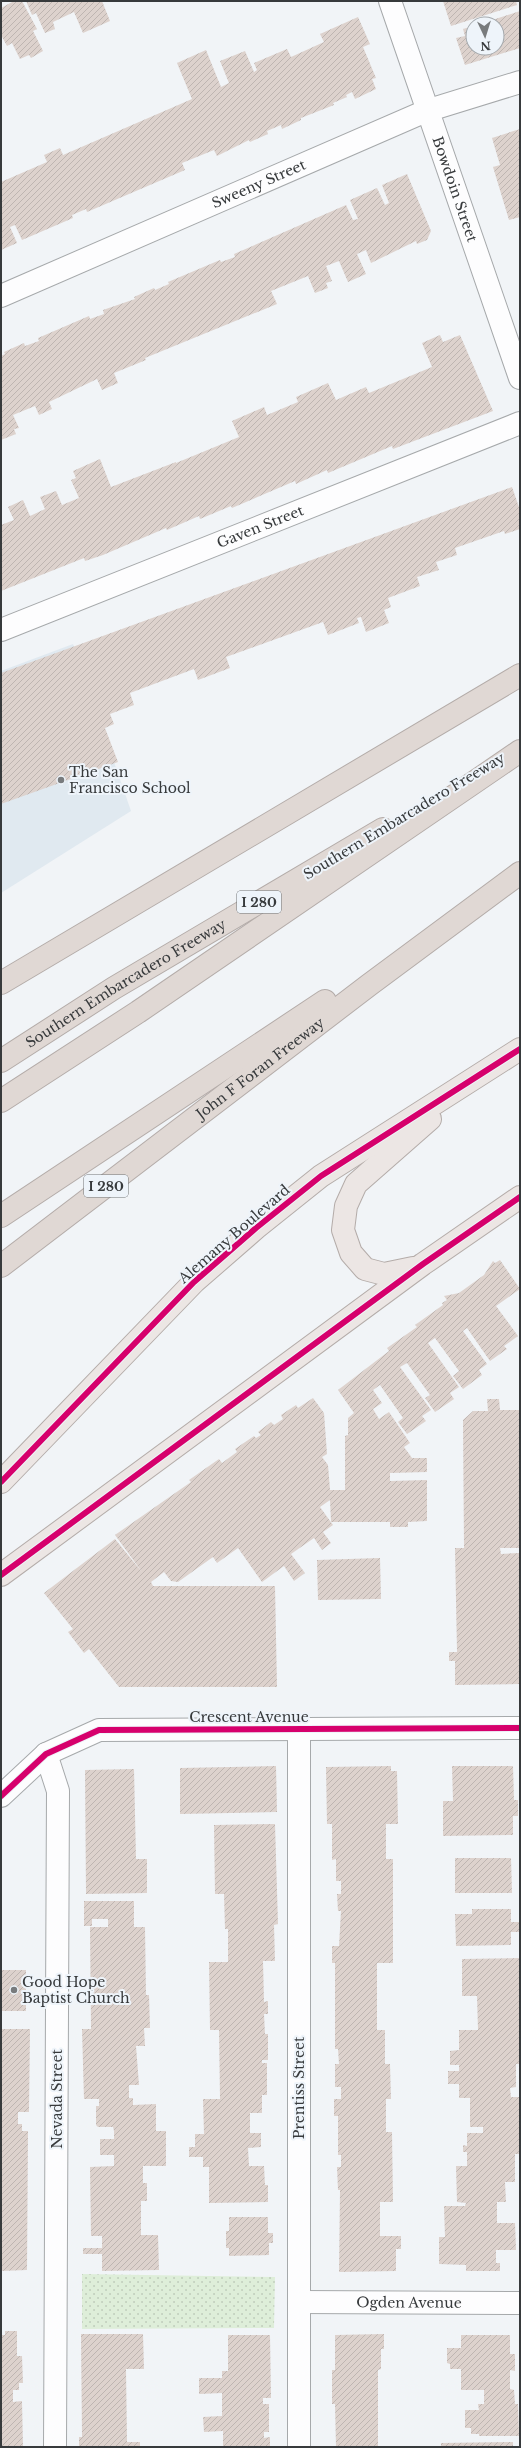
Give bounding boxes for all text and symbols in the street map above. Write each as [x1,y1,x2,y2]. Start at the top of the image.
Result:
north arrow [465,16,505,56]
text: N [479,39,491,53]
street label: Bowdoin Street [428,134,482,245]
street label: Sweeny Street [209,155,309,212]
street label: Gaven Street [214,501,307,552]
street label: Southern Embarcadero Freeway [300,749,508,883]
place label: The San Francisco School [69,763,191,797]
marker: The San Francisco School [56,775,66,785]
road number: I 280 [237,891,281,913]
street label: Southern Embarcadero Freeway [22,915,229,1052]
street label: John F Foran Freeway [191,1013,328,1124]
road number: I 280 [84,1175,128,1197]
street label: Alemany Boulevard [174,1180,294,1288]
street label: Crescent Avenue [189,1708,309,1726]
place label: Good Hope Baptist Church [22,1973,130,2007]
marker: Good Hope Baptist Church [9,1985,19,1995]
street label: Prentiss Street [290,2036,308,2139]
street label: Nevada Street [48,2049,66,2149]
street label: Ogden Avenue [356,2293,462,2312]

